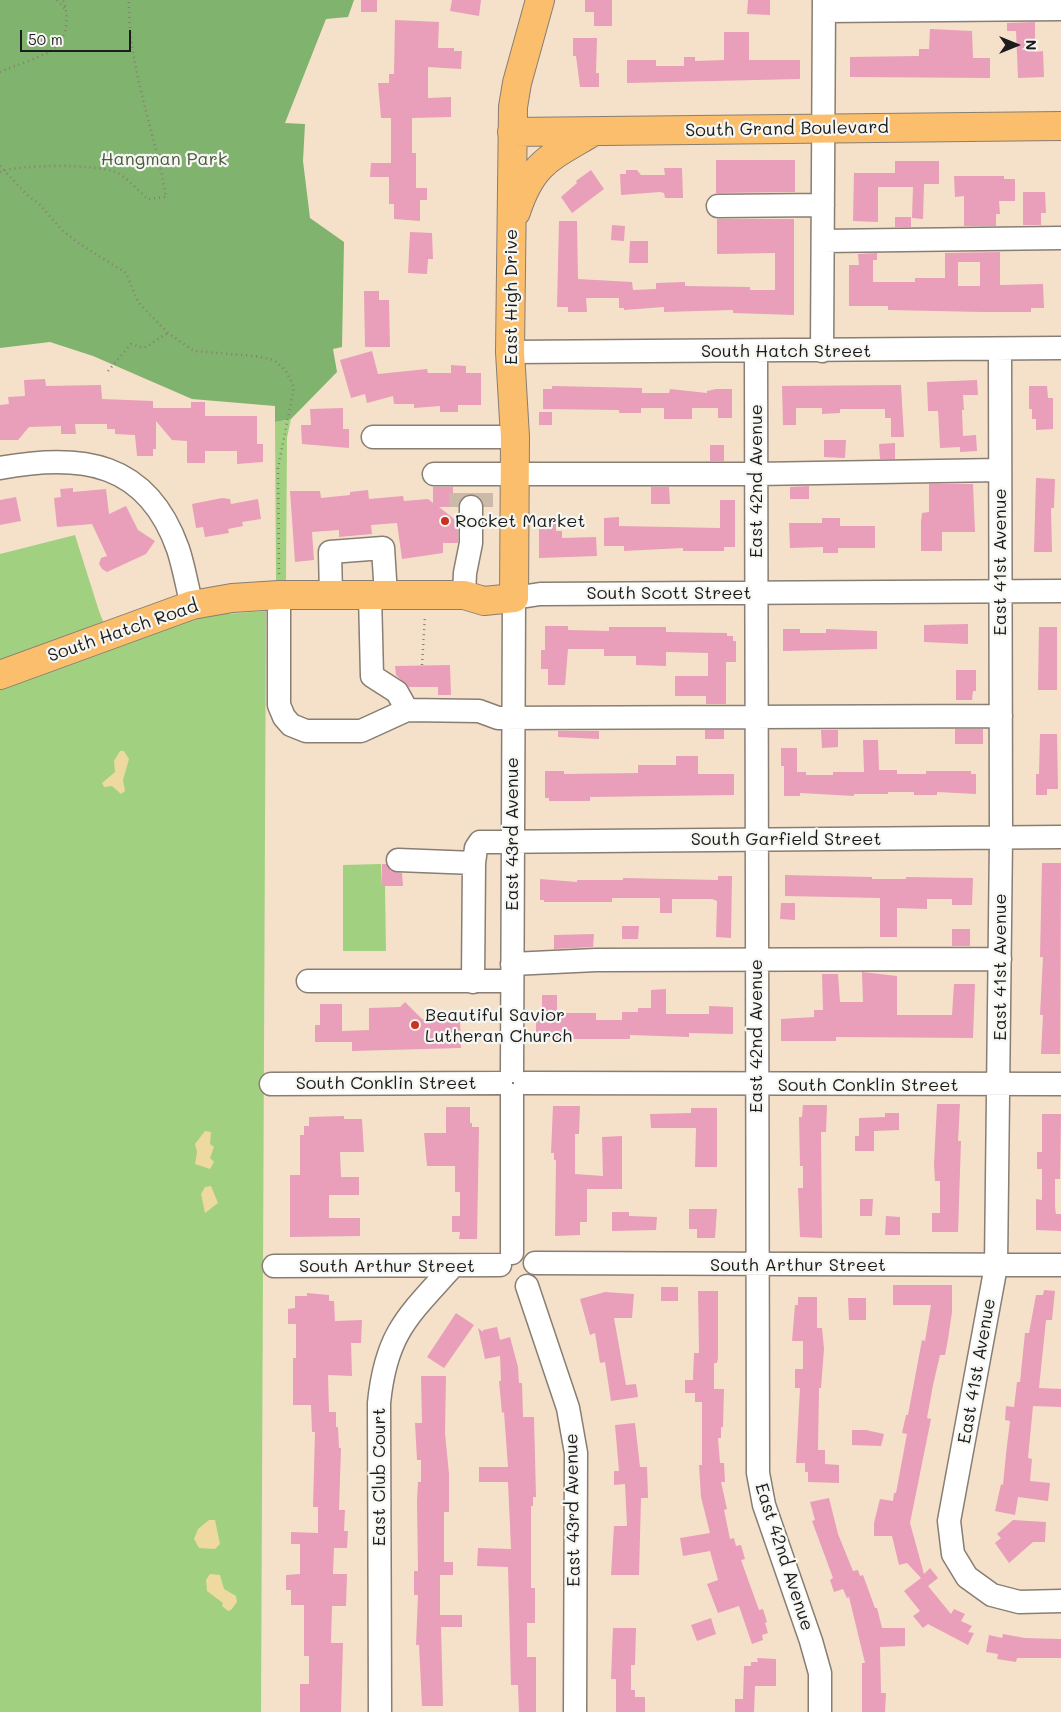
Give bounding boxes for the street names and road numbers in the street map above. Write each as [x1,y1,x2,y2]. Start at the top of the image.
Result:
street label: South Grand Boulevard [685,116,889,142]
street label: East High Drive [500,229,522,365]
street label: South Hatch Street [701,340,871,362]
street label: East 42nd Avenue [745,404,767,558]
street label: East 41st Avenue [989,488,1011,636]
street label: South Scott Street [587,582,751,604]
street label: South Hatch Road [45,595,201,667]
street label: East 43rd Avenue [501,757,523,911]
street label: South Garfield Street [691,828,881,850]
street label: East 41st Avenue [989,893,1011,1041]
street label: East 42nd Avenue [745,959,767,1113]
street label: South Conklin Street [296,1072,476,1094]
street label: South Conklin Street [778,1074,958,1096]
street label: South Arthur Street [710,1254,886,1276]
street label: South Arthur Street [299,1255,475,1277]
street label: East 41st Avenue [954,1297,1000,1445]
street label: East Club Court [368,1408,390,1546]
street label: East 43rd Avenue [561,1433,585,1587]
street label: East 42nd Avenue [750,1480,818,1634]

